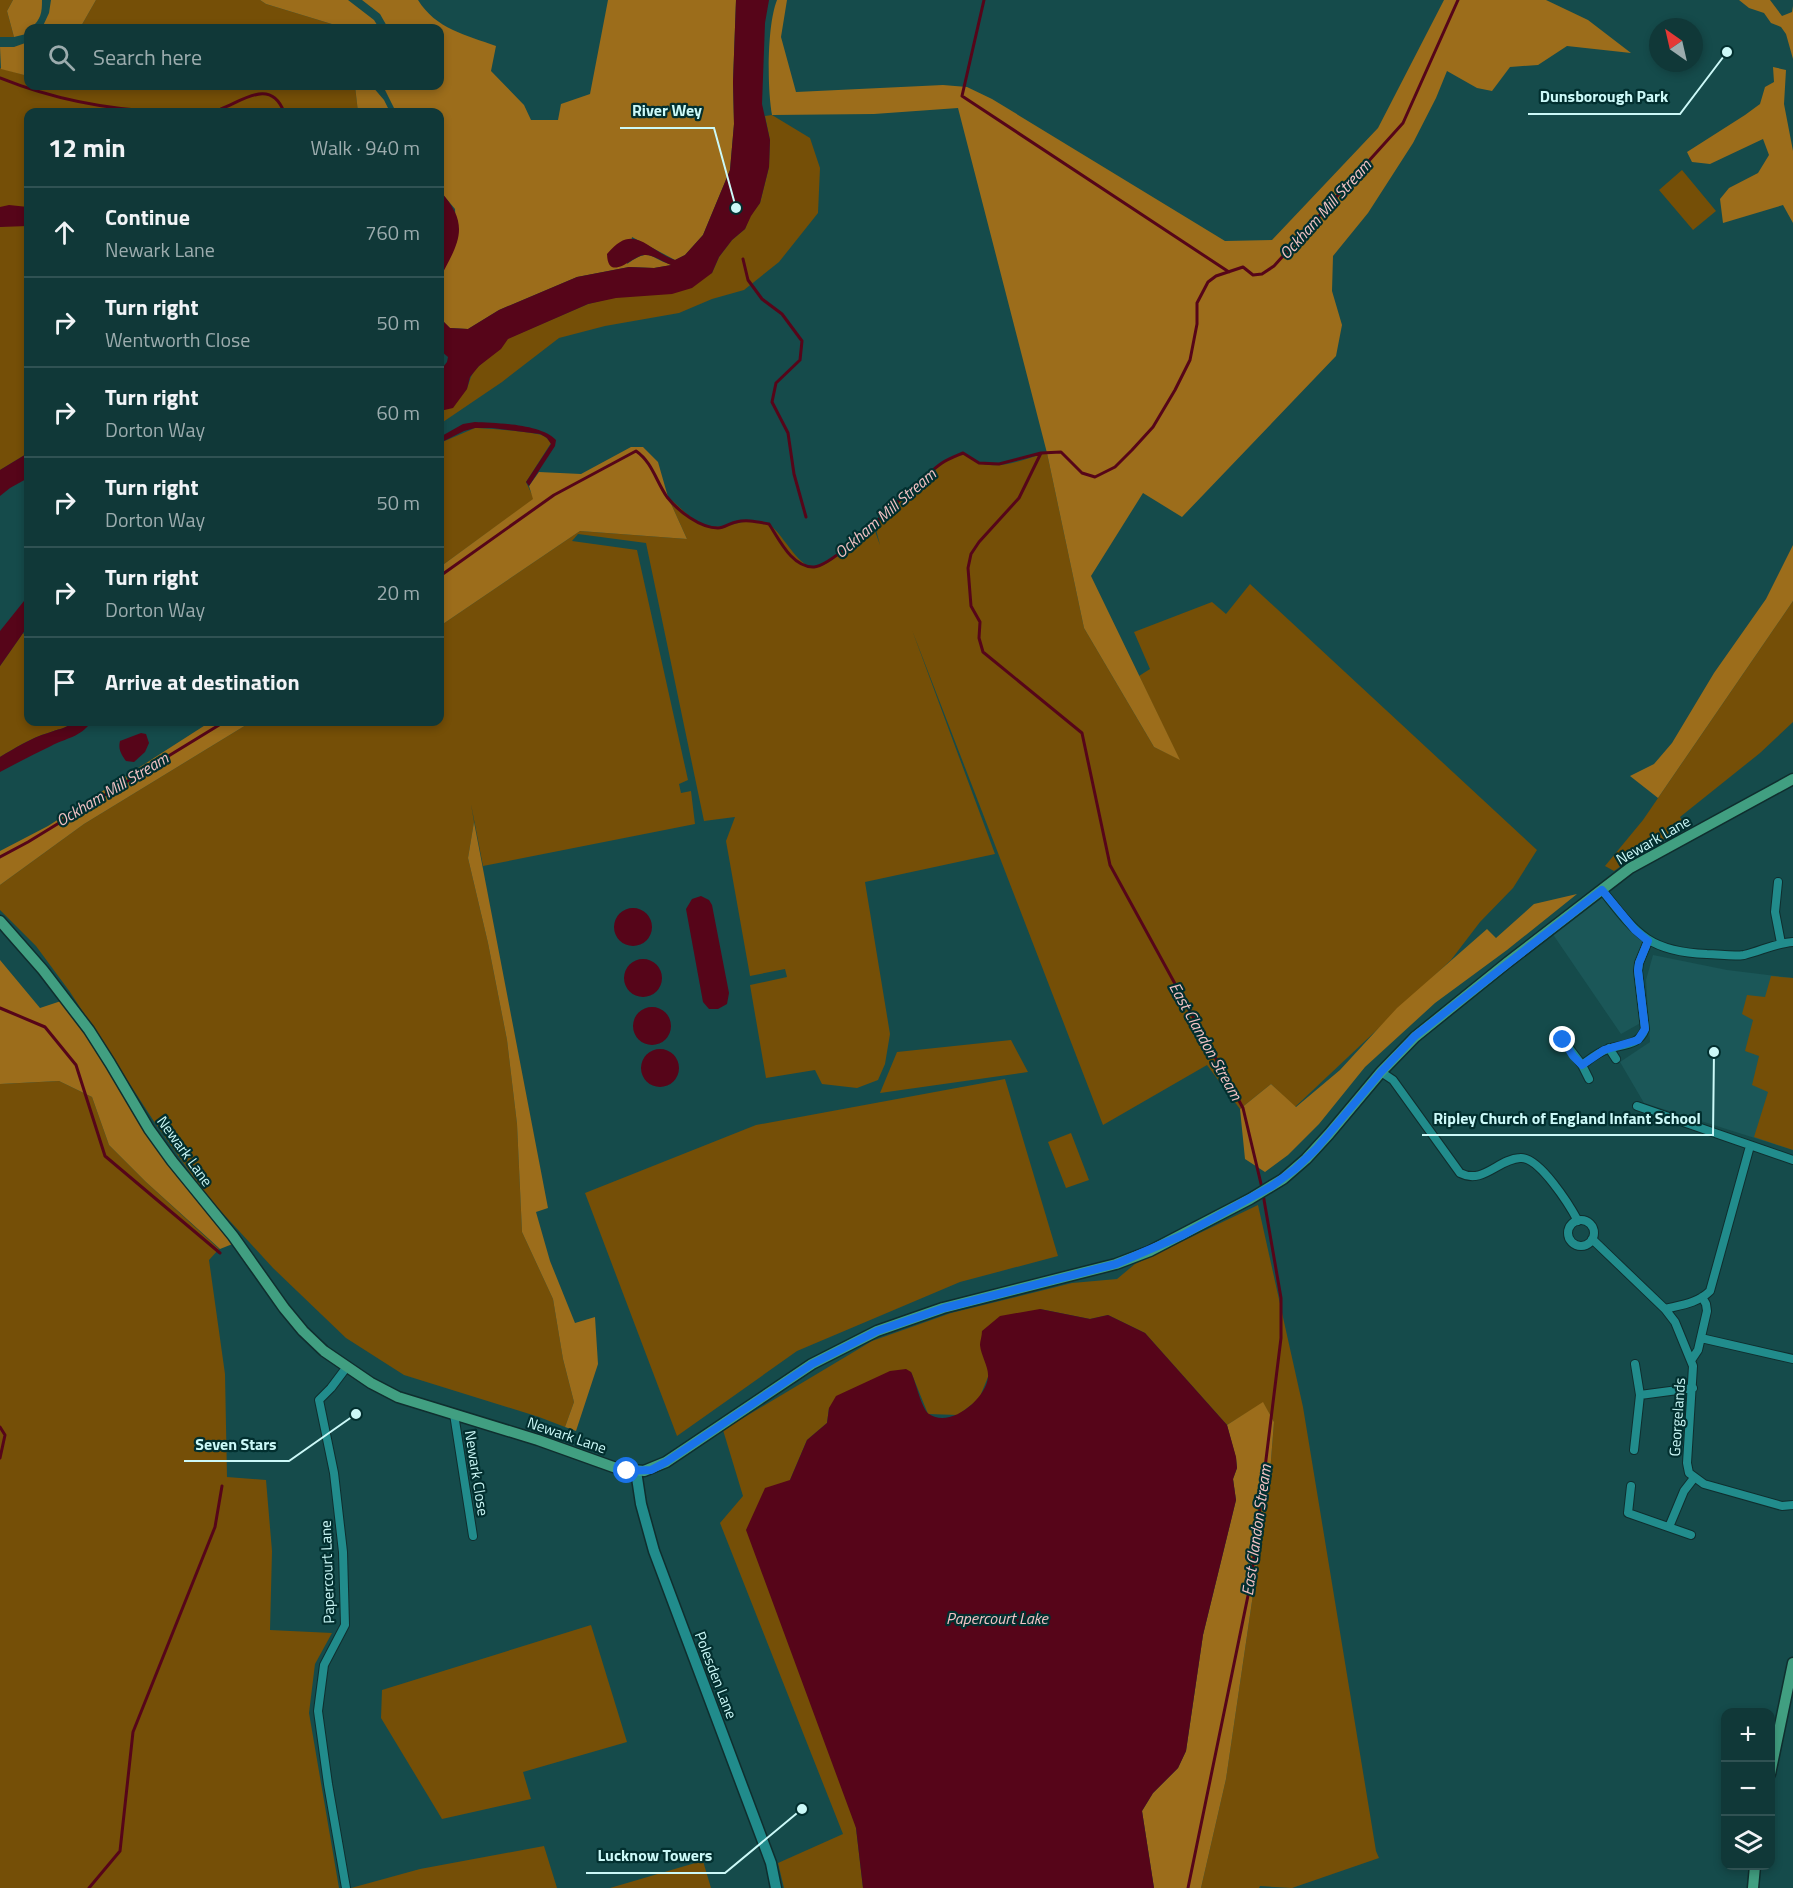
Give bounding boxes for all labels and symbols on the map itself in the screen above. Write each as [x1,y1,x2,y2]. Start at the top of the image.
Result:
north arrow [1649,18,1703,72]
callout: Dunsborough Park [1528,80,1680,114]
text: Dunsborough Park [1540,84,1669,108]
callout: River Wey [620,94,714,128]
text: River Wey [632,98,702,122]
water label: Ockham Mill Stream [1273,153,1377,264]
water label: Ockham Mill Stream [829,462,941,564]
water label: Ockham Mill Stream [51,746,173,832]
street label: Newark Lane [1612,809,1694,871]
water label: East Clandon Stream [1164,977,1249,1105]
route end [1549,1026,1575,1052]
callout: Ripley Church of England Infant School [1422,1101,1713,1135]
text: Ripley Church of England Infant School [1433,1106,1701,1130]
street label: Newark Lane [151,1111,219,1191]
street label: Georgelands [1663,1377,1691,1457]
street label: Newark Lane [524,1411,610,1459]
callout: Seven Stars [184,1427,289,1461]
street label: Newark Close [459,1429,495,1517]
text: Seven Stars [195,1432,277,1456]
route start [613,1457,639,1483]
water label: East Clandon Stream [1235,1462,1277,1597]
street label: Papercourt Lane [314,1520,340,1624]
water label: Papercourt Lake [946,1606,1050,1630]
street label: Polesden Lane [689,1628,743,1722]
callout: Lucknow Towers [586,1839,725,1873]
text: Lucknow Towers [598,1843,712,1867]

